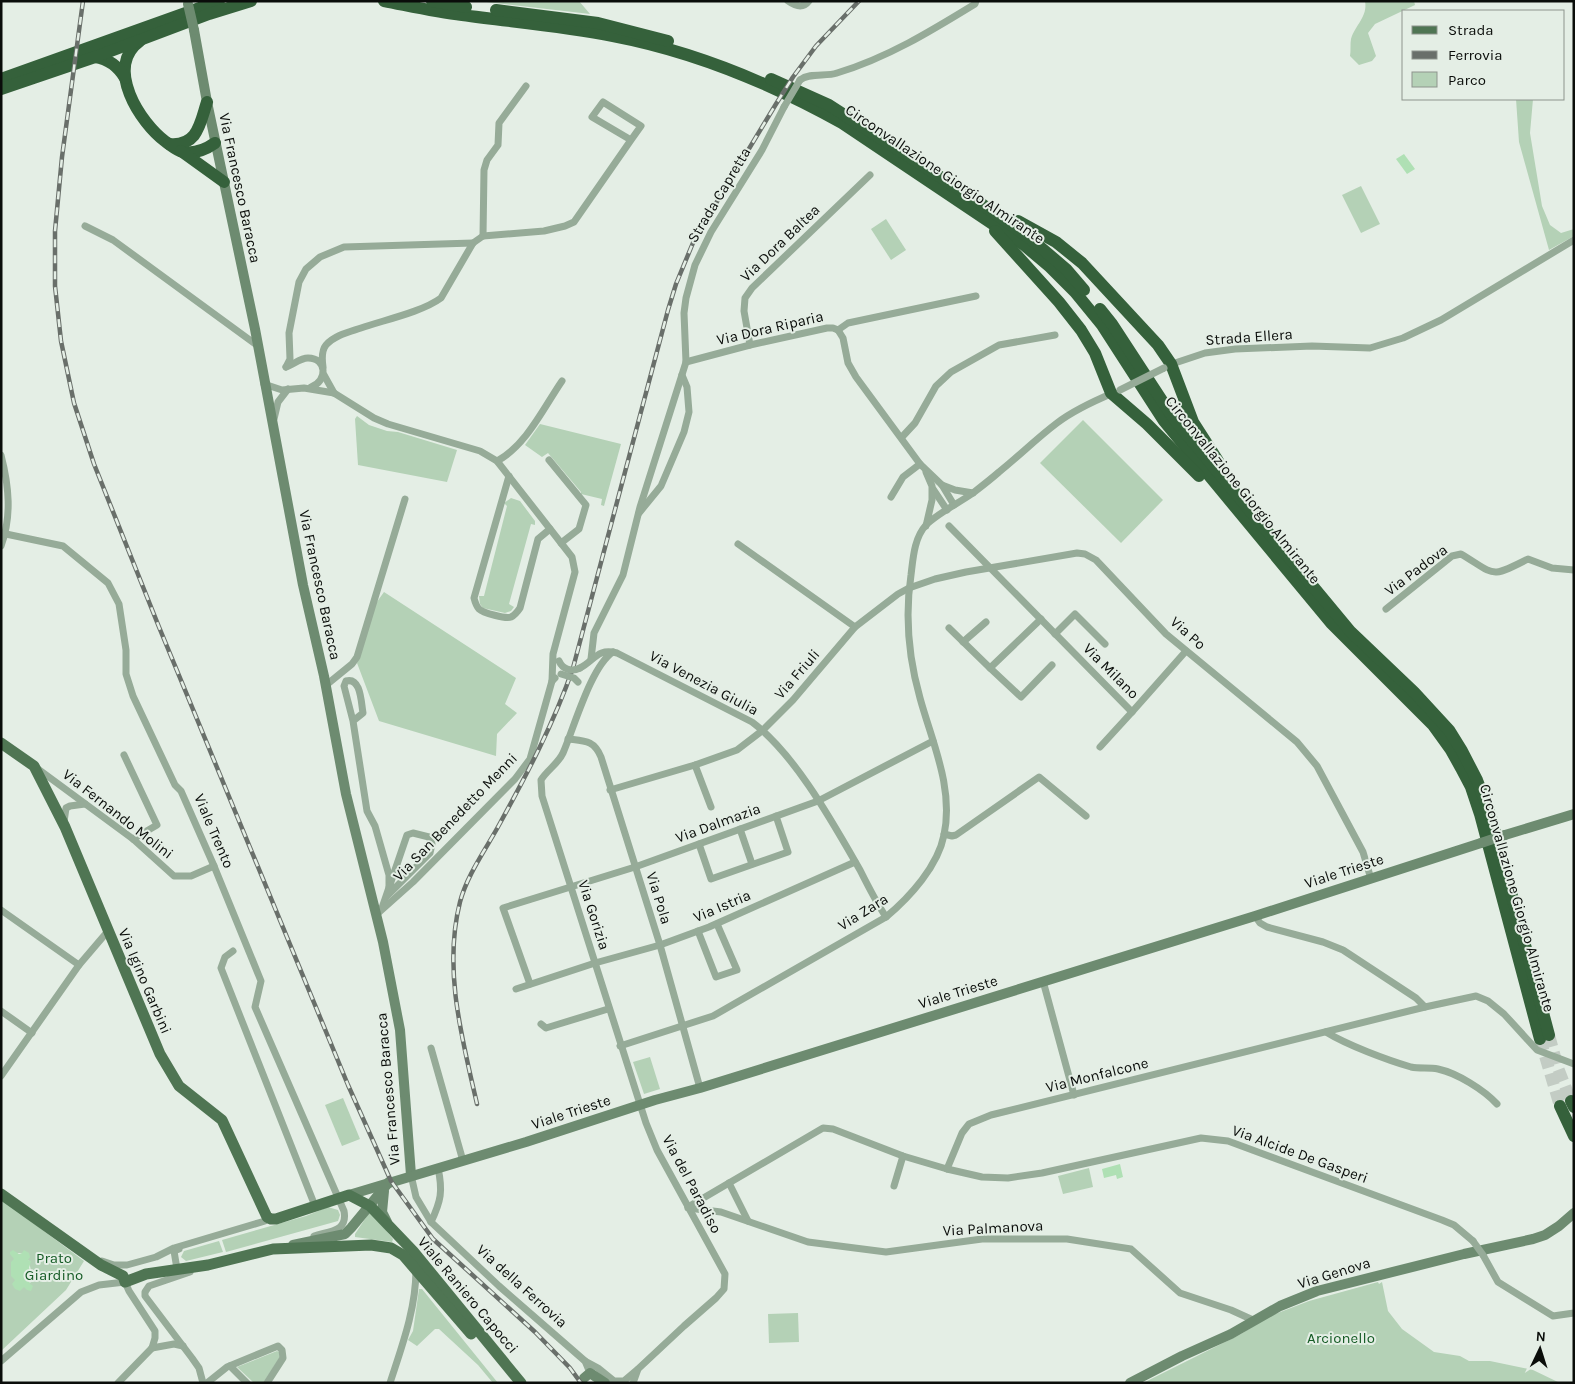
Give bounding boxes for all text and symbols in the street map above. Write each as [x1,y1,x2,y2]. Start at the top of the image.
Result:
legend [1402,10,1565,100]
text: Strada [1448,21,1494,39]
text: Ferrovia [1448,46,1502,64]
text: Parco [1448,71,1486,89]
street label: Circonvallazione Giorgio Almirante [842,100,1048,248]
street label: Via Francesco Baracca [215,111,265,265]
street label: Strada Capretta [683,144,755,246]
street label: Via Dora Baltea [737,201,823,285]
street label: Via Dora Riparia [715,307,825,349]
street label: Strada Ellera [1205,325,1293,349]
street label: Circonvallazione Giorgio Almirante [1162,393,1324,587]
street label: Via Francesco Baracca [295,508,345,662]
street label: Via Padova [1381,540,1451,600]
street label: Via Po [1167,613,1209,653]
street label: Via Milano [1079,639,1143,703]
street label: Via Friuli [770,645,824,703]
street label: Via Venezia Giulia [646,647,762,719]
street label: Via San Benedetto Menni [389,749,521,885]
street label: Via Fernando Molini [59,765,177,863]
street label: Circonvallazione Giorgio Almirante [1476,782,1558,1014]
street label: Viale Trento [190,791,238,871]
street label: Via Dalmazia [673,799,763,847]
street label: Viale Trieste [1302,850,1386,892]
street label: Via Pola [643,870,675,926]
street label: Via Gorizia [574,878,614,952]
street label: Via Istria [691,886,753,926]
street label: Via Zara [835,890,891,934]
street label: Via Igino Garbini [115,926,175,1036]
street label: Viale Trieste [916,971,1000,1013]
street label: Via Francesco Baracca [372,1012,404,1166]
street label: Via Monfalcone [1044,1054,1150,1096]
street label: Viale Trieste [529,1091,613,1133]
street label: Via Alcide De Gasperi [1230,1121,1370,1187]
street label: Via del Paradiso [659,1132,725,1236]
street label: Via Palmanova [942,1216,1044,1240]
street label: Viale Raniero Capocci [414,1233,522,1357]
street label: Via della Ferrovia [473,1241,571,1331]
park label: Prato Giardino [25,1249,83,1284]
street label: Via Genova [1295,1253,1373,1293]
north arrow [1515,1324,1565,1374]
text: N [1535,1328,1546,1345]
park label: Arcionello [1307,1329,1375,1347]

